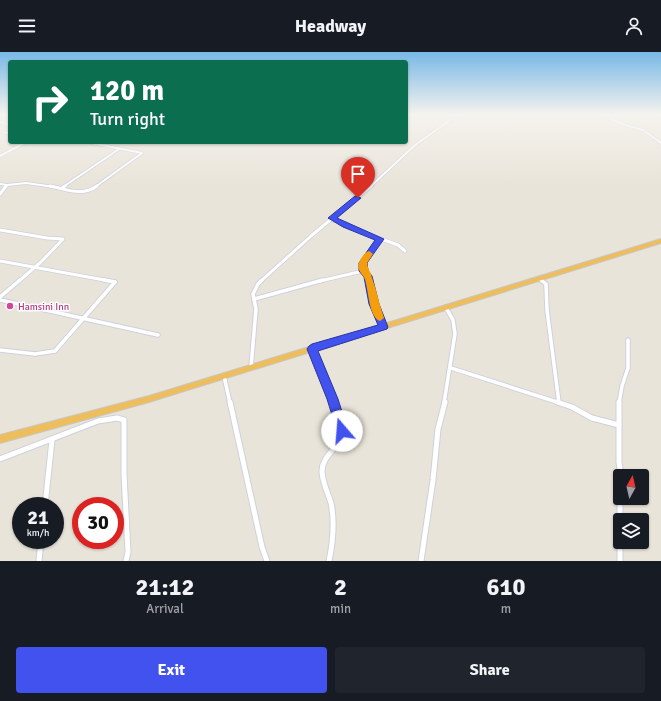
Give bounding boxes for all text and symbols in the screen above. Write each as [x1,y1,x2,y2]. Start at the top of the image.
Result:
icon: menu [16,15,38,37]
text: Headway [295,15,366,37]
icon: person [623,15,645,37]
text: 120 m [90,74,164,108]
icon: right [24,76,76,128]
text: Turn right [90,108,165,130]
pin [341,157,375,198]
icon: arrive [347,163,369,185]
marker: Hamsini Inn [5,301,15,311]
place label: Hamsini Inn [18,301,69,313]
position arrow [321,410,363,452]
north arrow [613,469,649,505]
map controls [613,469,649,549]
speed limit sign: 30 [72,497,124,549]
text: 21 [27,505,49,530]
button: layers [613,513,649,549]
text: km/h [27,527,49,539]
text: 21:12 [136,572,194,602]
text: 2 [334,572,347,602]
text: 610 [487,572,525,602]
text: Arrival [146,601,184,617]
text: min [330,601,351,617]
text: m [501,601,511,617]
button: Exit [16,647,327,693]
button: Share [335,647,645,693]

